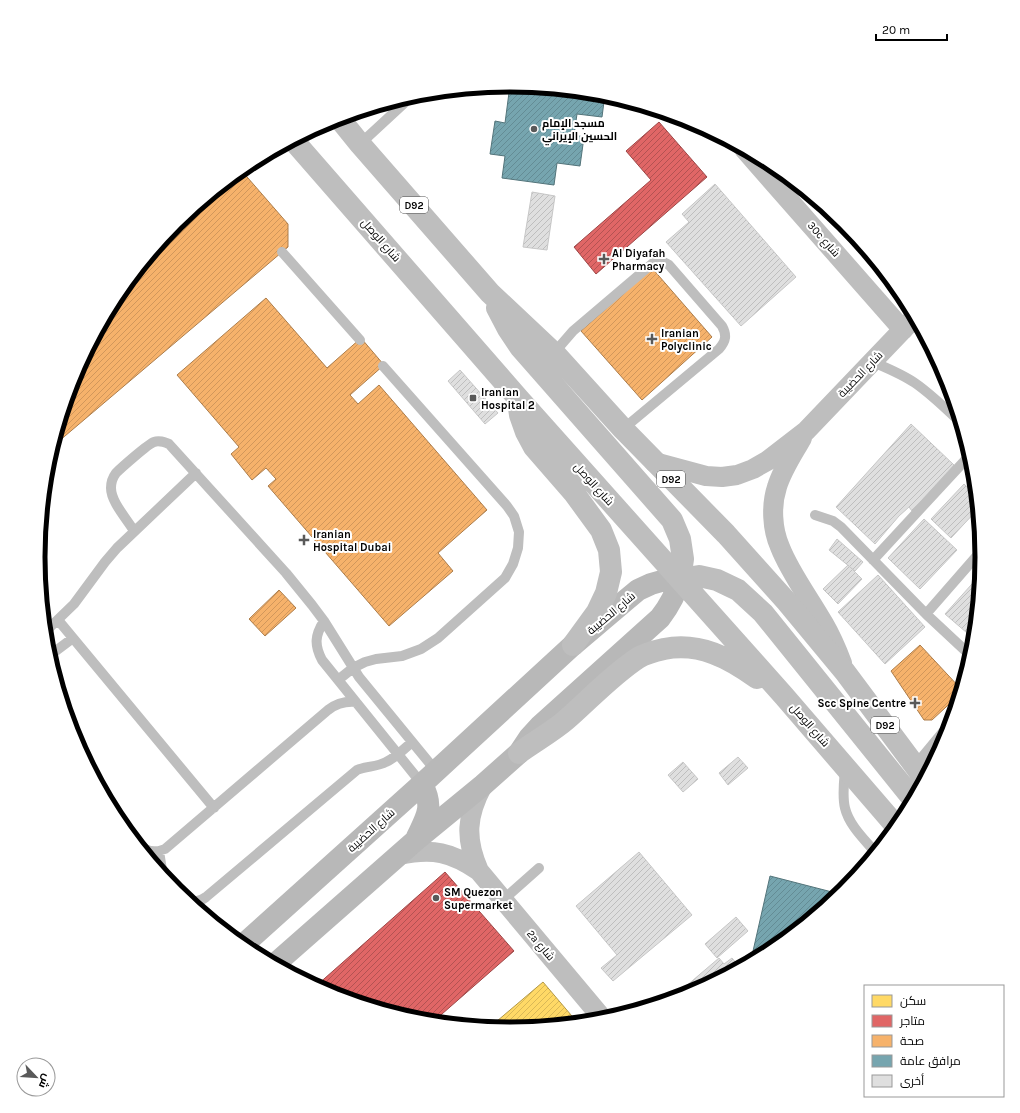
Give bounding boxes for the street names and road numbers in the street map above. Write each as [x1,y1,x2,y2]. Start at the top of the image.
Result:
road number: D92 [400,197,428,213]
street label: شارع الوصل [358,216,403,265]
street label: 30c شارع [804,219,843,260]
street label: شارع الحضيبة [835,349,886,401]
street label: شارع الوصل [570,460,616,509]
road number: D92 [657,471,685,487]
street label: شارع الحضيبة [585,590,639,638]
street label: شارع الوصل [787,701,832,750]
road number: D92 [871,717,899,733]
street label: شارع الحضيبة [345,806,398,856]
street label: 2a شارع [523,927,557,964]

